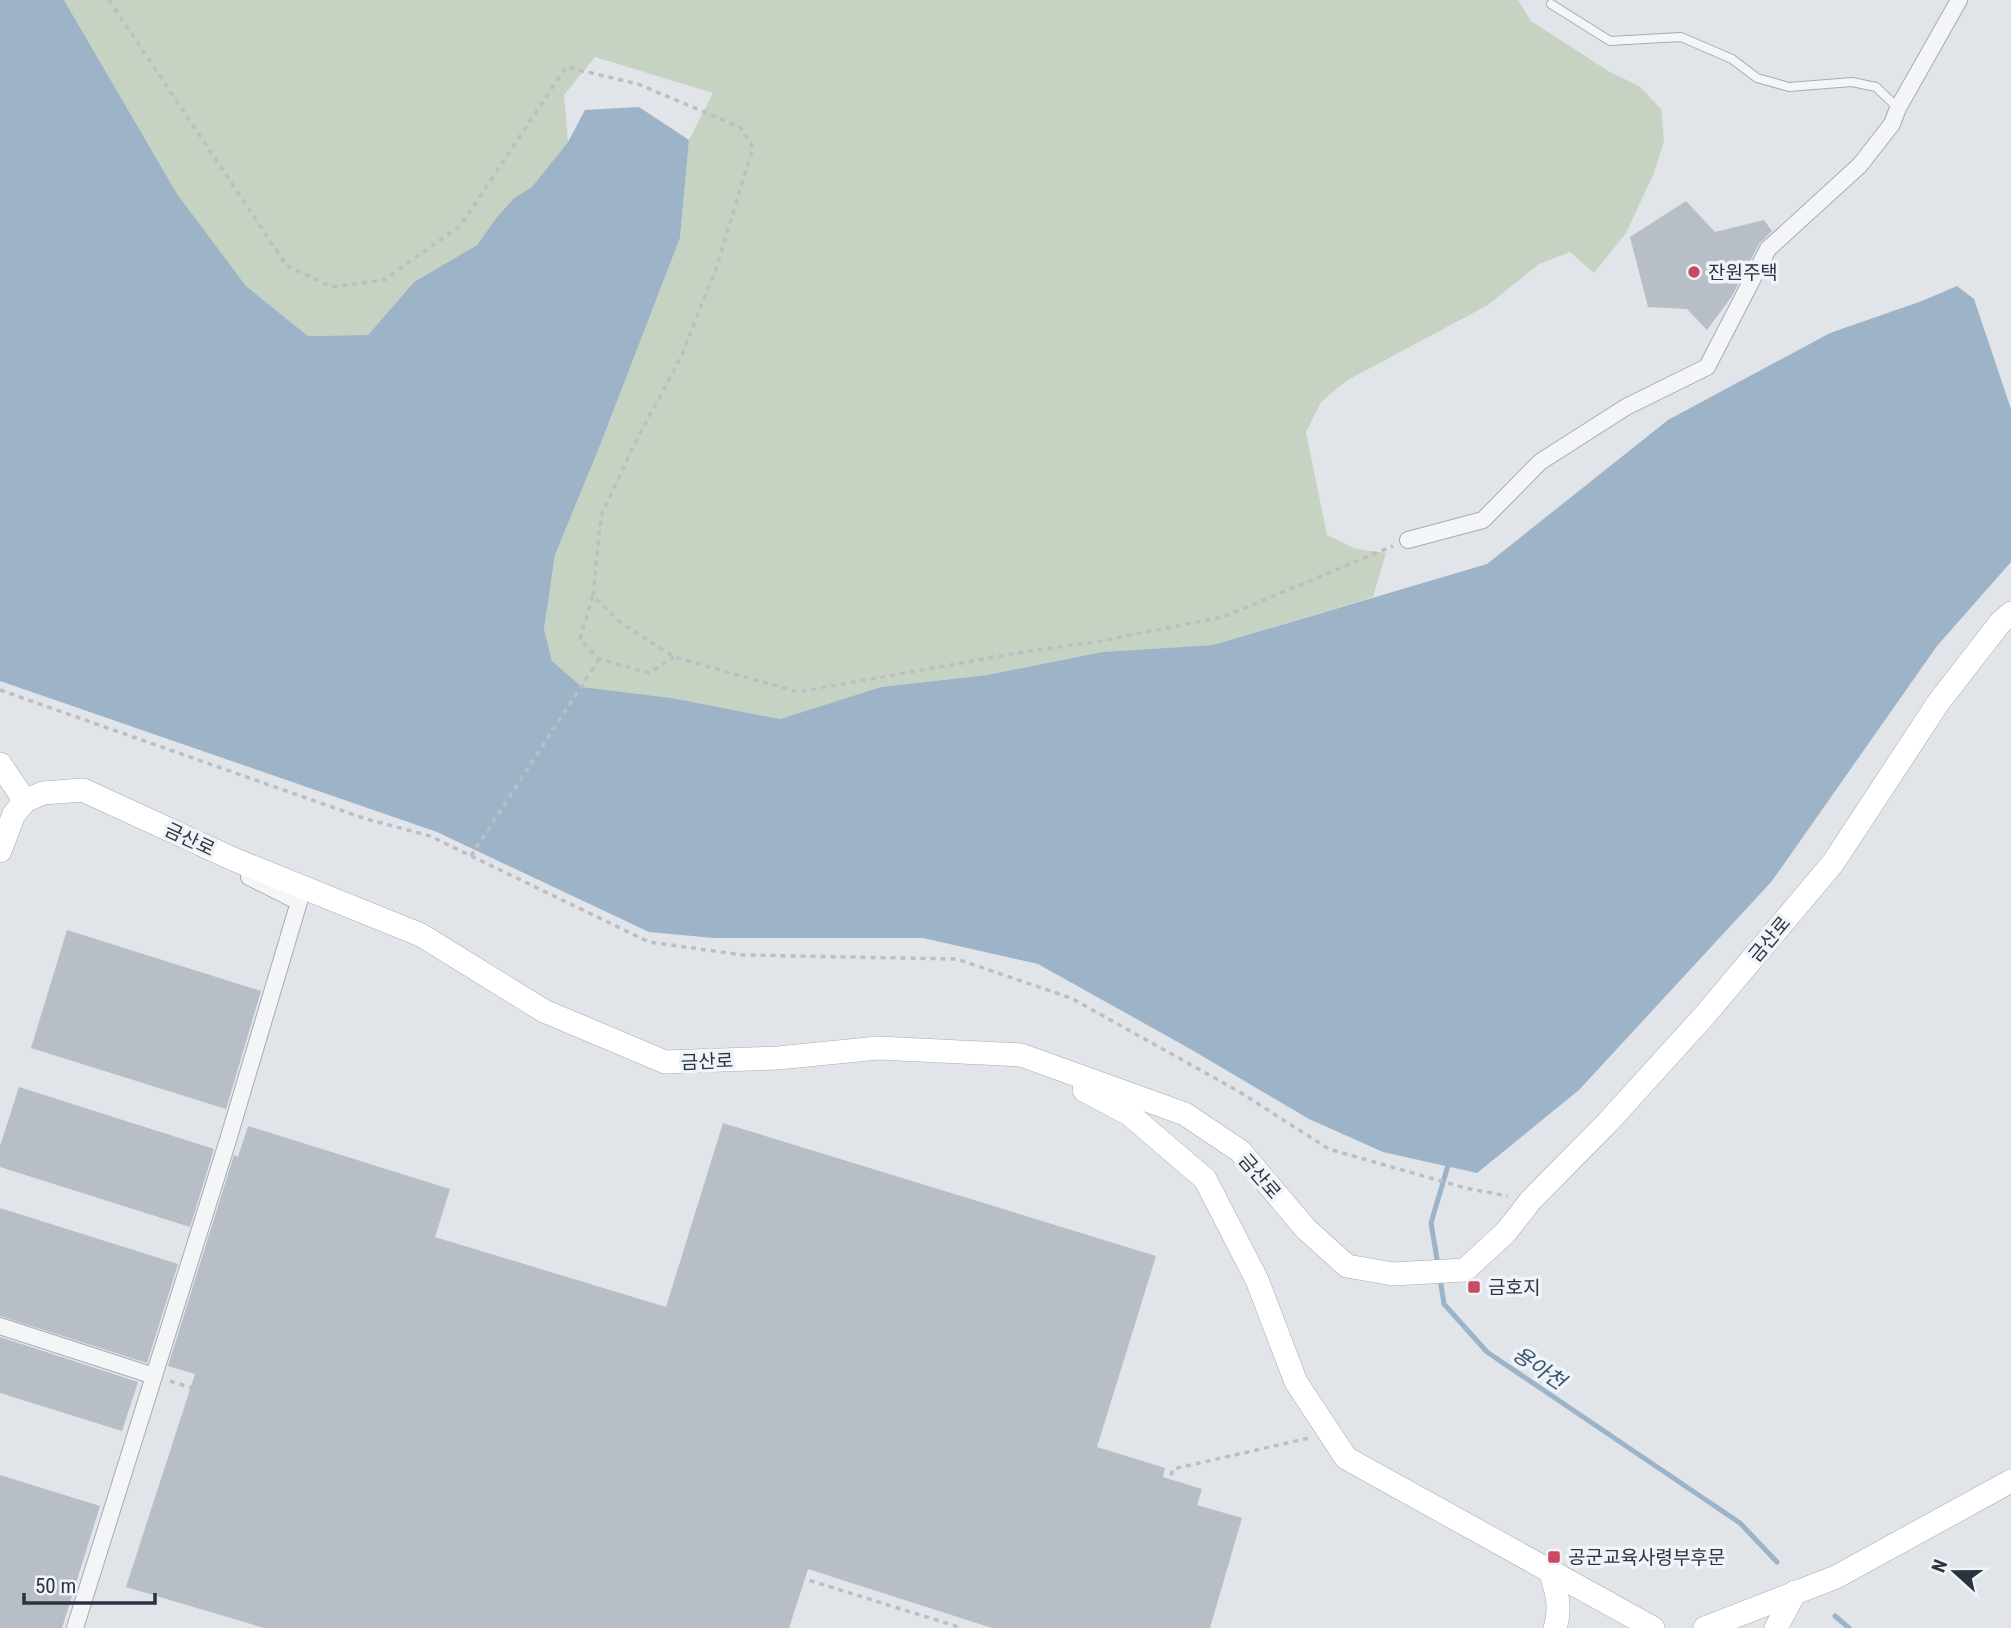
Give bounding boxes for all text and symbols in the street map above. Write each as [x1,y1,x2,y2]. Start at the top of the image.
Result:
place label: 잔원주택 [1708,261,1778,284]
marker: 잔원주택 [1686,264,1702,280]
street label: 금산로 [161,818,218,861]
street label: 금산로 [1744,912,1795,967]
street label: 금산로 [680,1049,734,1074]
street label: 금산로 [1234,1149,1286,1204]
place label: 금호지 [1488,1276,1540,1299]
marker: 금호지 [1466,1279,1482,1295]
water label: 용아천 [1508,1342,1572,1396]
north arrow [1920,1537,1990,1607]
place label: 공군교육사령부후문 [1568,1546,1725,1569]
marker: 공군교육사령부후문 [1546,1549,1562,1565]
text: N [1927,1557,1952,1576]
scale bar [24,1562,156,1606]
text: 50 m [35,1574,76,1598]

